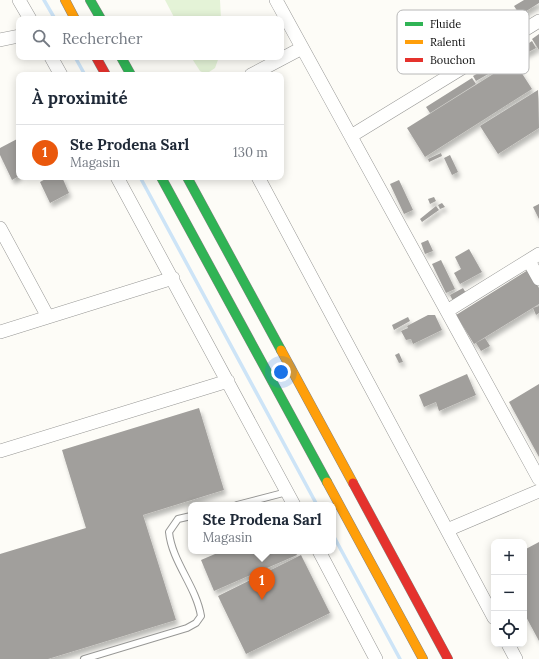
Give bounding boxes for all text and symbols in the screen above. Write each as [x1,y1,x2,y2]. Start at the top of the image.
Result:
legend [397,10,529,74]
search box [16,16,284,60]
text: Fluide [430,17,461,31]
icon: search [30,27,52,49]
text: Rechercher [62,29,142,48]
text: Ralenti [430,35,465,49]
text: Bouchon [430,53,476,67]
text: À proximité [32,87,128,109]
text: Ste Prodena Sarl [70,135,189,154]
text: 1 [42,144,48,161]
text: 130 m [233,144,268,161]
text: Magasin [70,154,120,171]
your location [271,362,291,382]
popup [188,502,336,554]
text: Ste Prodena Sarl [202,510,322,529]
text: Magasin [202,529,253,546]
map controls [491,539,527,647]
button: + [491,539,527,575]
pin: 1 [249,567,275,600]
button: − [491,575,527,611]
button: locate [491,611,527,647]

